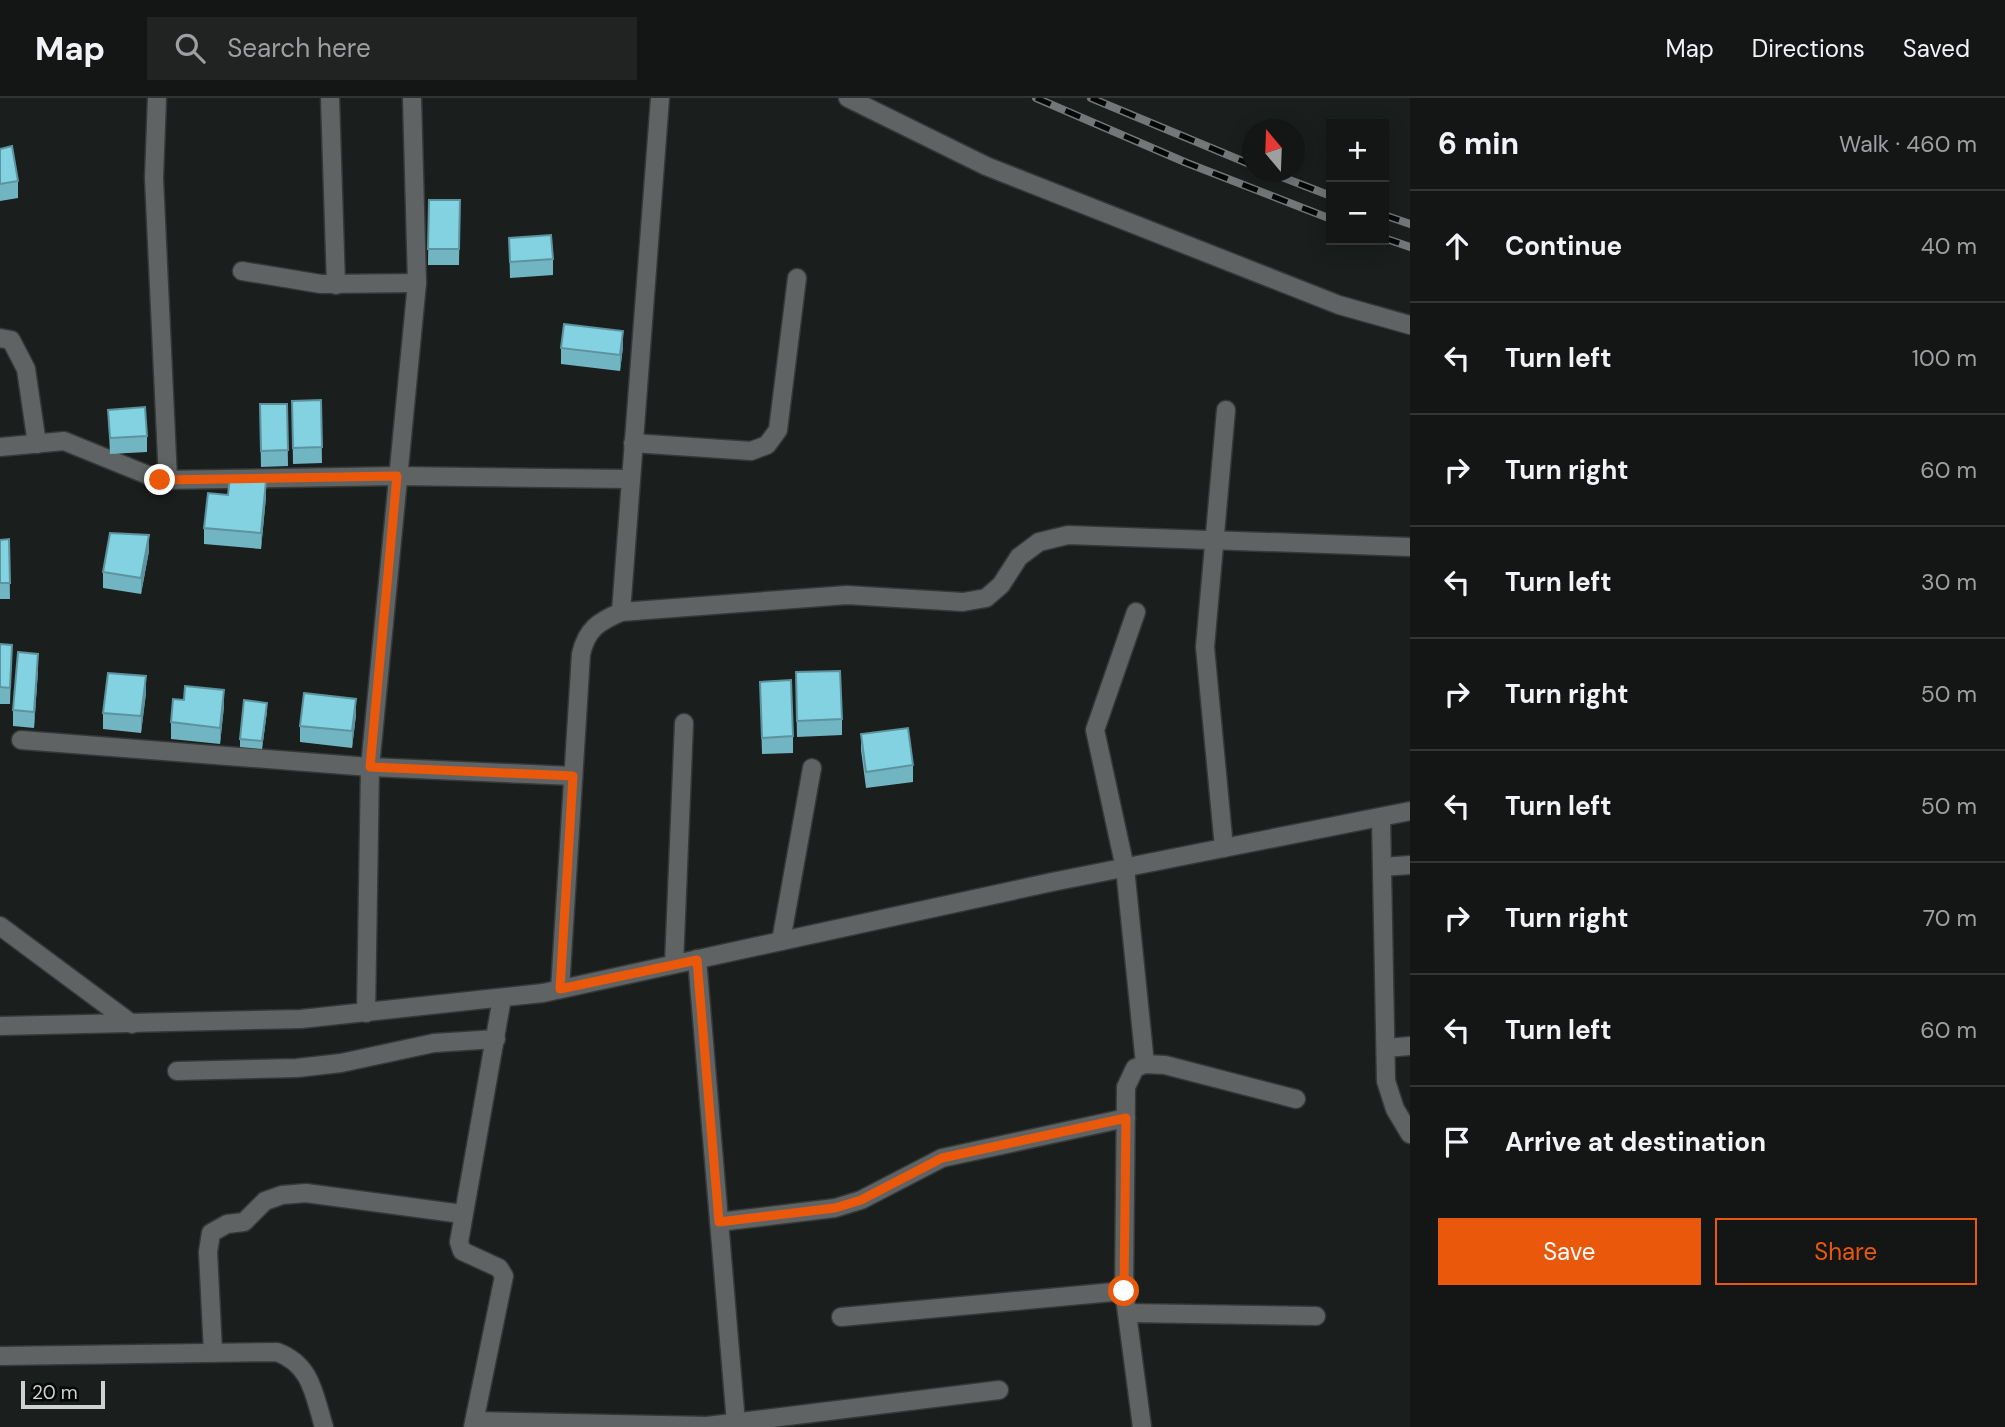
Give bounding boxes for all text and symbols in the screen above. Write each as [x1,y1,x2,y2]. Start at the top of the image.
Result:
search box [147,17,637,80]
text: Map [35,27,105,70]
icon: search [171,29,209,67]
text: Search here [227,31,371,65]
text: Map [1666,33,1714,64]
text: Directions [1752,33,1865,64]
text: Saved [1903,33,1970,64]
north arrow [1242,119,1305,182]
map controls [1326,119,1389,245]
button: + [1326,119,1389,182]
text: 6 min [1438,124,1519,163]
text: Walk · 460 m [1839,129,1977,159]
button: − [1326,182,1389,245]
icon: ahead [1438,227,1476,265]
text: Continue [1505,229,1622,263]
text: 40 m [1921,231,1977,261]
icon: left [1438,339,1476,377]
text: Turn left [1505,341,1612,375]
text: 100 m [1912,343,1977,373]
icon: right [1438,451,1476,489]
text: Turn right [1505,453,1629,487]
text: 60 m [1920,455,1977,485]
route end [144,464,175,495]
icon: left [1438,563,1476,601]
text: Turn left [1505,565,1612,599]
text: 30 m [1921,567,1977,597]
icon: right [1438,675,1476,713]
text: Turn right [1505,677,1629,711]
text: 50 m [1921,679,1977,709]
icon: left [1438,787,1476,825]
text: Turn left [1505,789,1612,823]
text: 50 m [1921,791,1977,821]
icon: right [1438,899,1476,937]
text: Turn right [1505,901,1629,935]
text: 70 m [1923,903,1977,933]
icon: left [1438,1011,1476,1049]
text: Turn left [1505,1013,1612,1047]
text: 60 m [1920,1015,1977,1045]
icon: arrive [1438,1123,1476,1161]
text: Arrive at destination [1505,1125,1766,1159]
button: Save [1438,1218,1701,1285]
button: Share [1715,1218,1977,1285]
route start [1108,1275,1139,1306]
scale bar [21,1378,105,1410]
text: 20 m [32,1380,78,1405]

